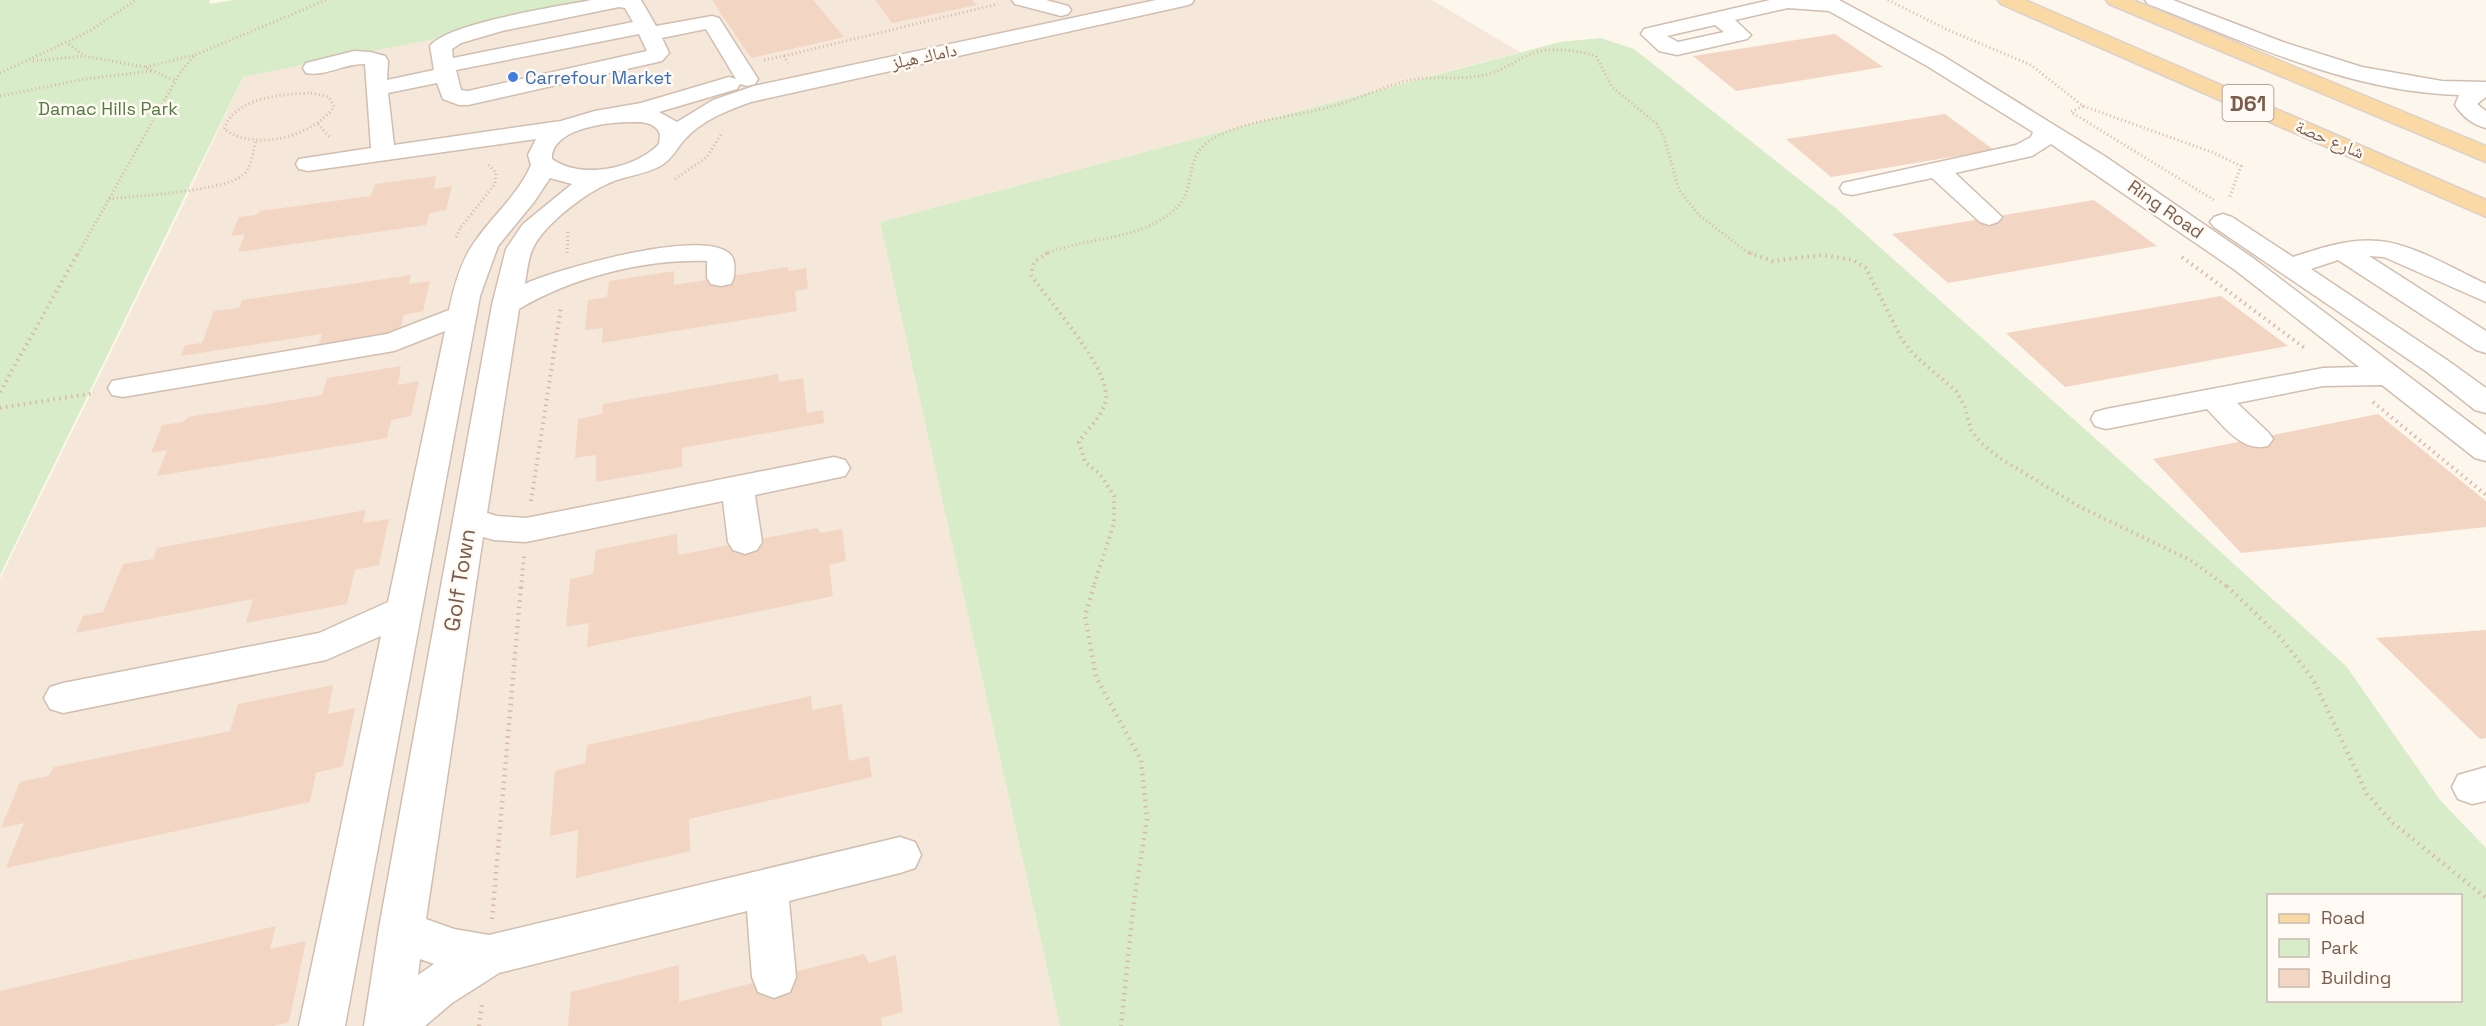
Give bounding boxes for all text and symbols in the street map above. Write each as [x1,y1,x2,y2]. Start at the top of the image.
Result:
street label: داماك هيلز [888,38,959,74]
place label: Carrefour Market [525,66,672,89]
marker: Carrefour Market [506,70,520,84]
road number: D61 [2222,85,2274,121]
park label: Damac Hills Park [38,97,178,120]
street label: شارع حصة [2292,114,2368,164]
street label: Ring Road [2124,175,2208,243]
street label: Golf Town [437,527,481,633]
legend [2267,894,2462,1002]
text: Road [2321,906,2365,929]
text: Park [2321,936,2359,959]
text: Building [2321,966,2391,989]

